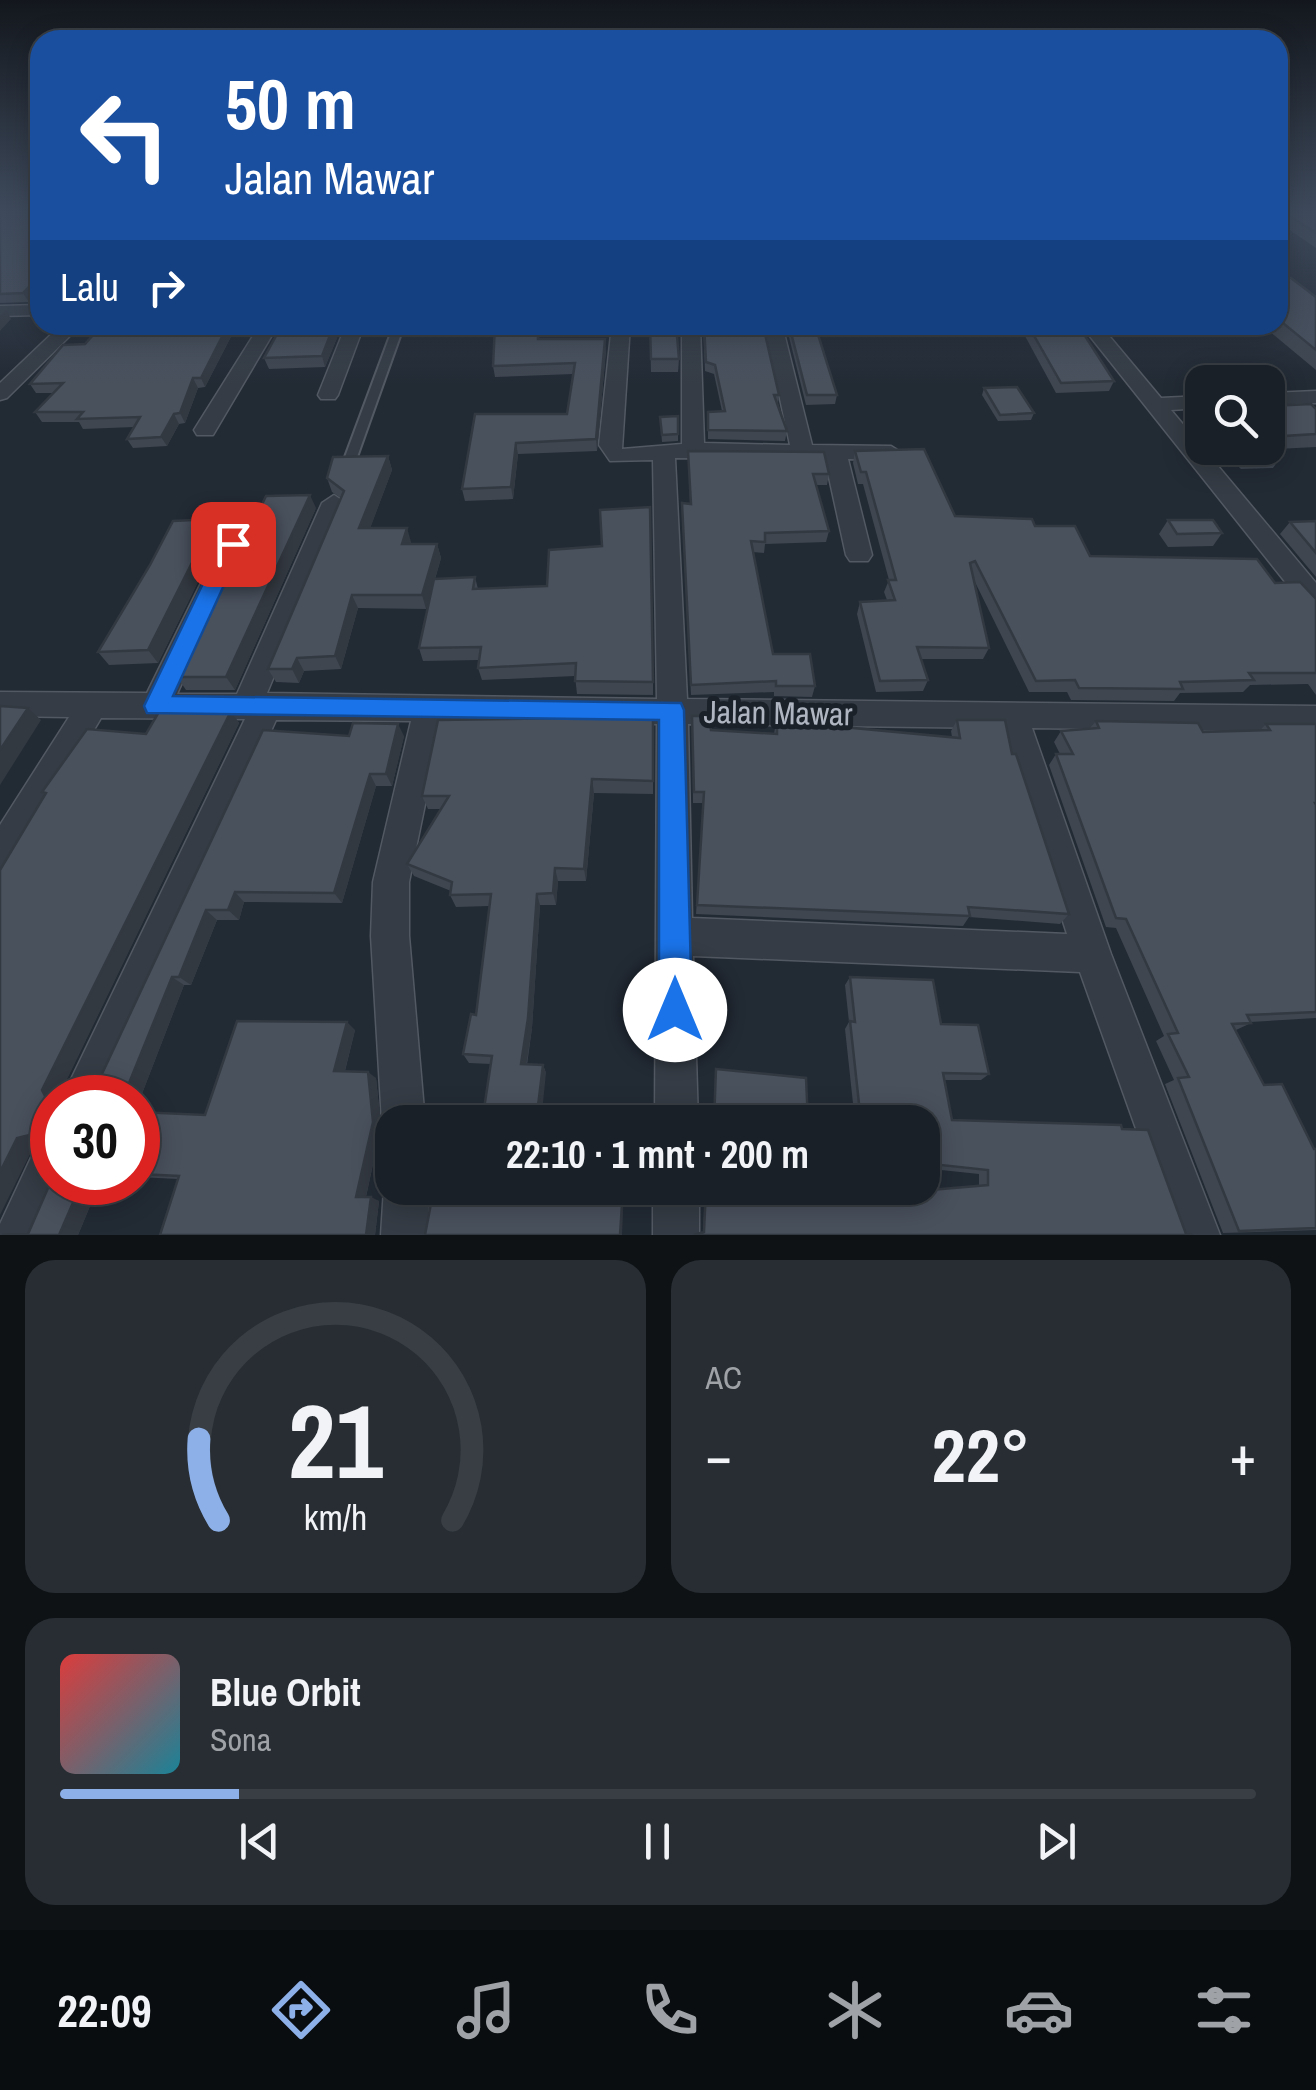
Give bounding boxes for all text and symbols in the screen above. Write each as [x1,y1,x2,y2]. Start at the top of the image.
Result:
text: 50 m [225,57,356,151]
icon: left [60,70,190,200]
text: Jalan Mawar [225,147,434,208]
icon: right [139,260,194,315]
text: Lalu [60,262,119,313]
map controls [1185,365,1285,465]
button: search [1185,365,1285,465]
pin [191,502,276,587]
icon: arrive [206,517,261,572]
street label: Jalan Mawar [703,690,853,735]
position arrow [623,958,727,1062]
speed limit sign: 30 [30,1075,160,1205]
text: 22:10 · 1 mnt · 200 m [506,1129,809,1180]
text: AC [706,1356,742,1399]
text: 21 [288,1370,383,1510]
text: 22° [932,1404,1030,1505]
text: − [706,1418,732,1492]
text: + [1230,1418,1256,1492]
text: km/h [303,1493,367,1541]
text: Blue Orbit [210,1667,361,1718]
text: Sona [210,1718,271,1761]
icon: previous [232,1814,287,1869]
icon: pause [630,1814,685,1869]
icon: next [1029,1814,1084,1869]
icon: directions [266,1975,336,2045]
icon: music [451,1975,521,2045]
icon: phone [635,1975,705,2045]
icon: climate [820,1975,890,2045]
icon: car [1004,1975,1074,2045]
icon: filters [1189,1975,1259,2045]
text: 22:09 [57,1980,152,2041]

